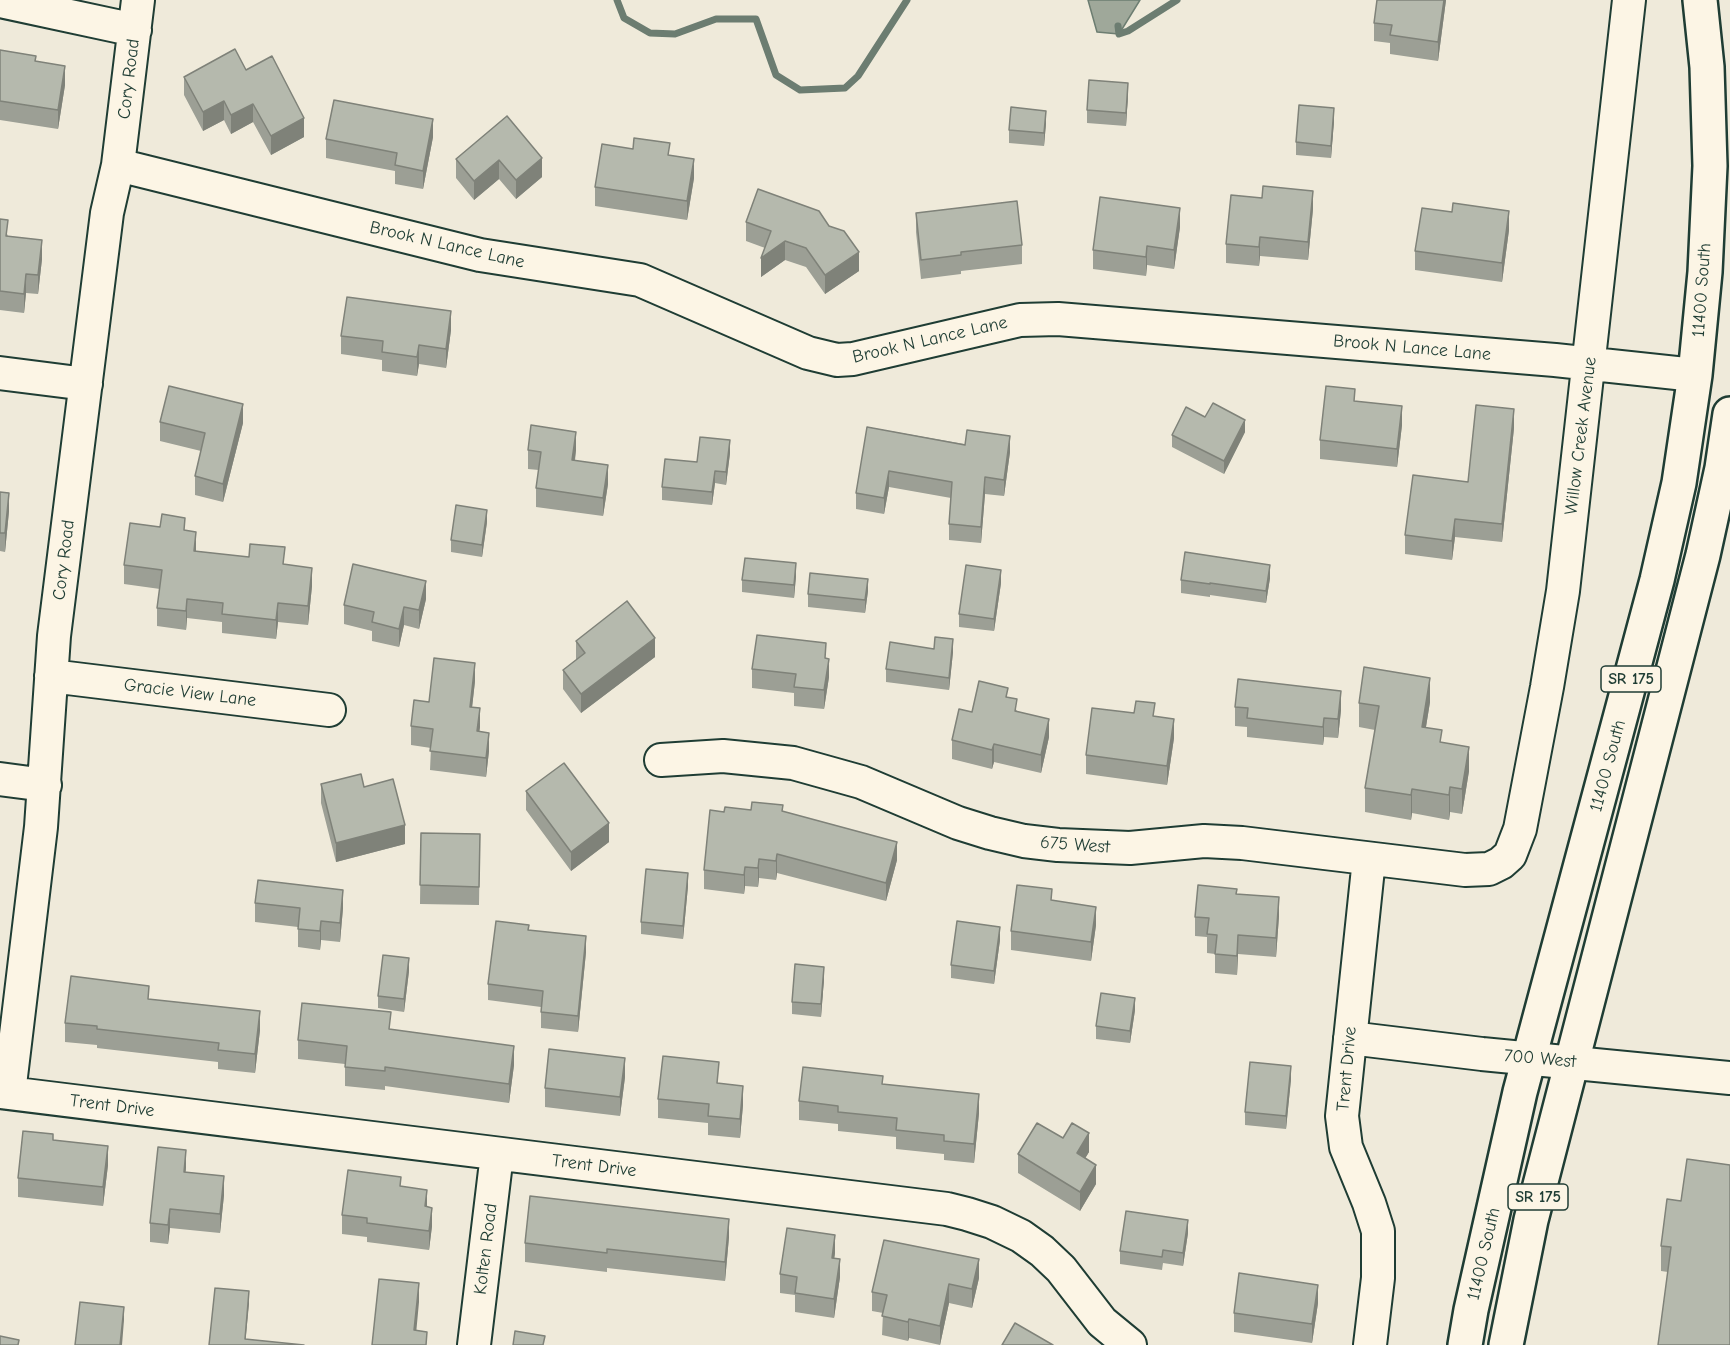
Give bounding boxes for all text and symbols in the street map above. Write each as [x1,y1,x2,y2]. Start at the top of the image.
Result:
street label: Cory Road [113,38,145,120]
street label: Brook N Lance Lane [367,217,527,273]
street label: 11400 South [1688,242,1716,338]
street label: Brook N Lance Lane [850,312,1010,368]
street label: Brook N Lance Lane [1332,330,1492,366]
street label: Willow Creek Avenue [1561,356,1601,516]
street label: Cory Road [48,519,80,601]
road number: SR 175 [1601,666,1661,692]
street label: Gracie View Lane [123,674,257,712]
street label: 11400 South [1585,718,1631,814]
street label: 675 West [1039,832,1111,858]
street label: Trent Drive [1333,1026,1361,1112]
street label: 700 West [1503,1045,1577,1073]
street label: Trent Drive [68,1090,156,1122]
street label: Trent Drive [550,1150,638,1182]
road number: SR 175 [1508,1184,1568,1210]
street label: Kolten Road [470,1202,502,1296]
street label: 11400 South [1463,1206,1505,1302]

